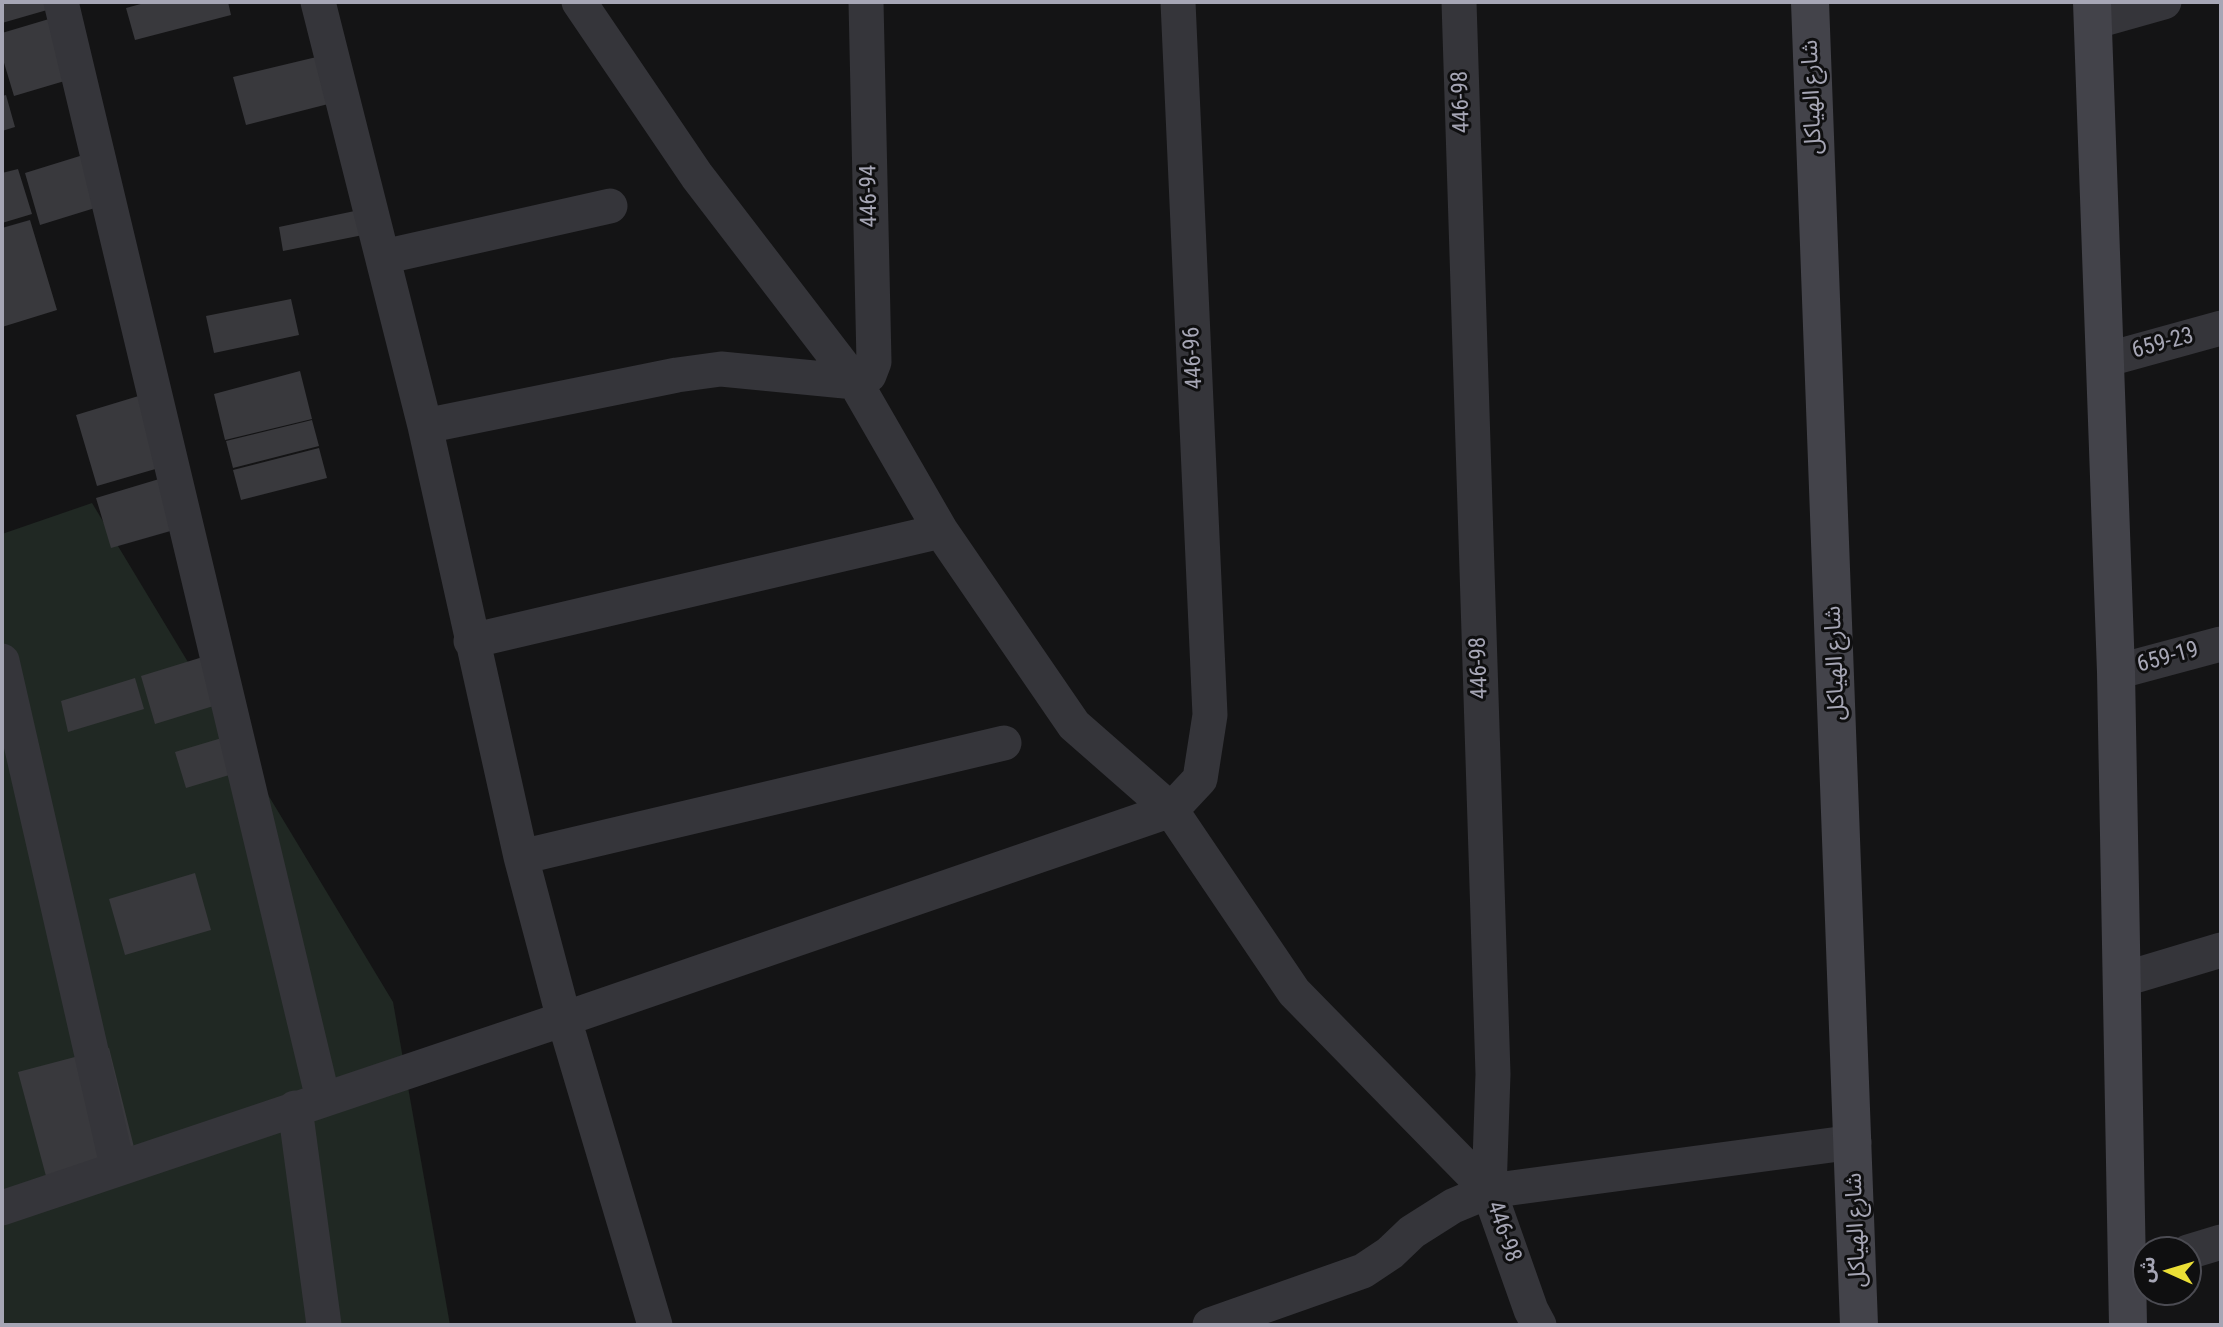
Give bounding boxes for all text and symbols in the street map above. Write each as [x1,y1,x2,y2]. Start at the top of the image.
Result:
street label: شارع الهياكل [1797,39,1829,155]
street label: 446-98 [1447,70,1477,134]
street label: 446-94 [856,165,884,227]
street label: 659-23 [2129,323,2197,365]
street label: 446-96 [1179,326,1209,390]
street label: شارع الهياكل [1820,605,1852,721]
street label: 446-98 [1465,636,1495,700]
street label: 659-19 [2134,637,2202,679]
street label: شارع الهياكل [1841,1172,1873,1288]
street label: 446-98 [1480,1198,1526,1266]
north arrow [2132,1236,2202,1306]
text: ش [2135,1256,2160,1283]

